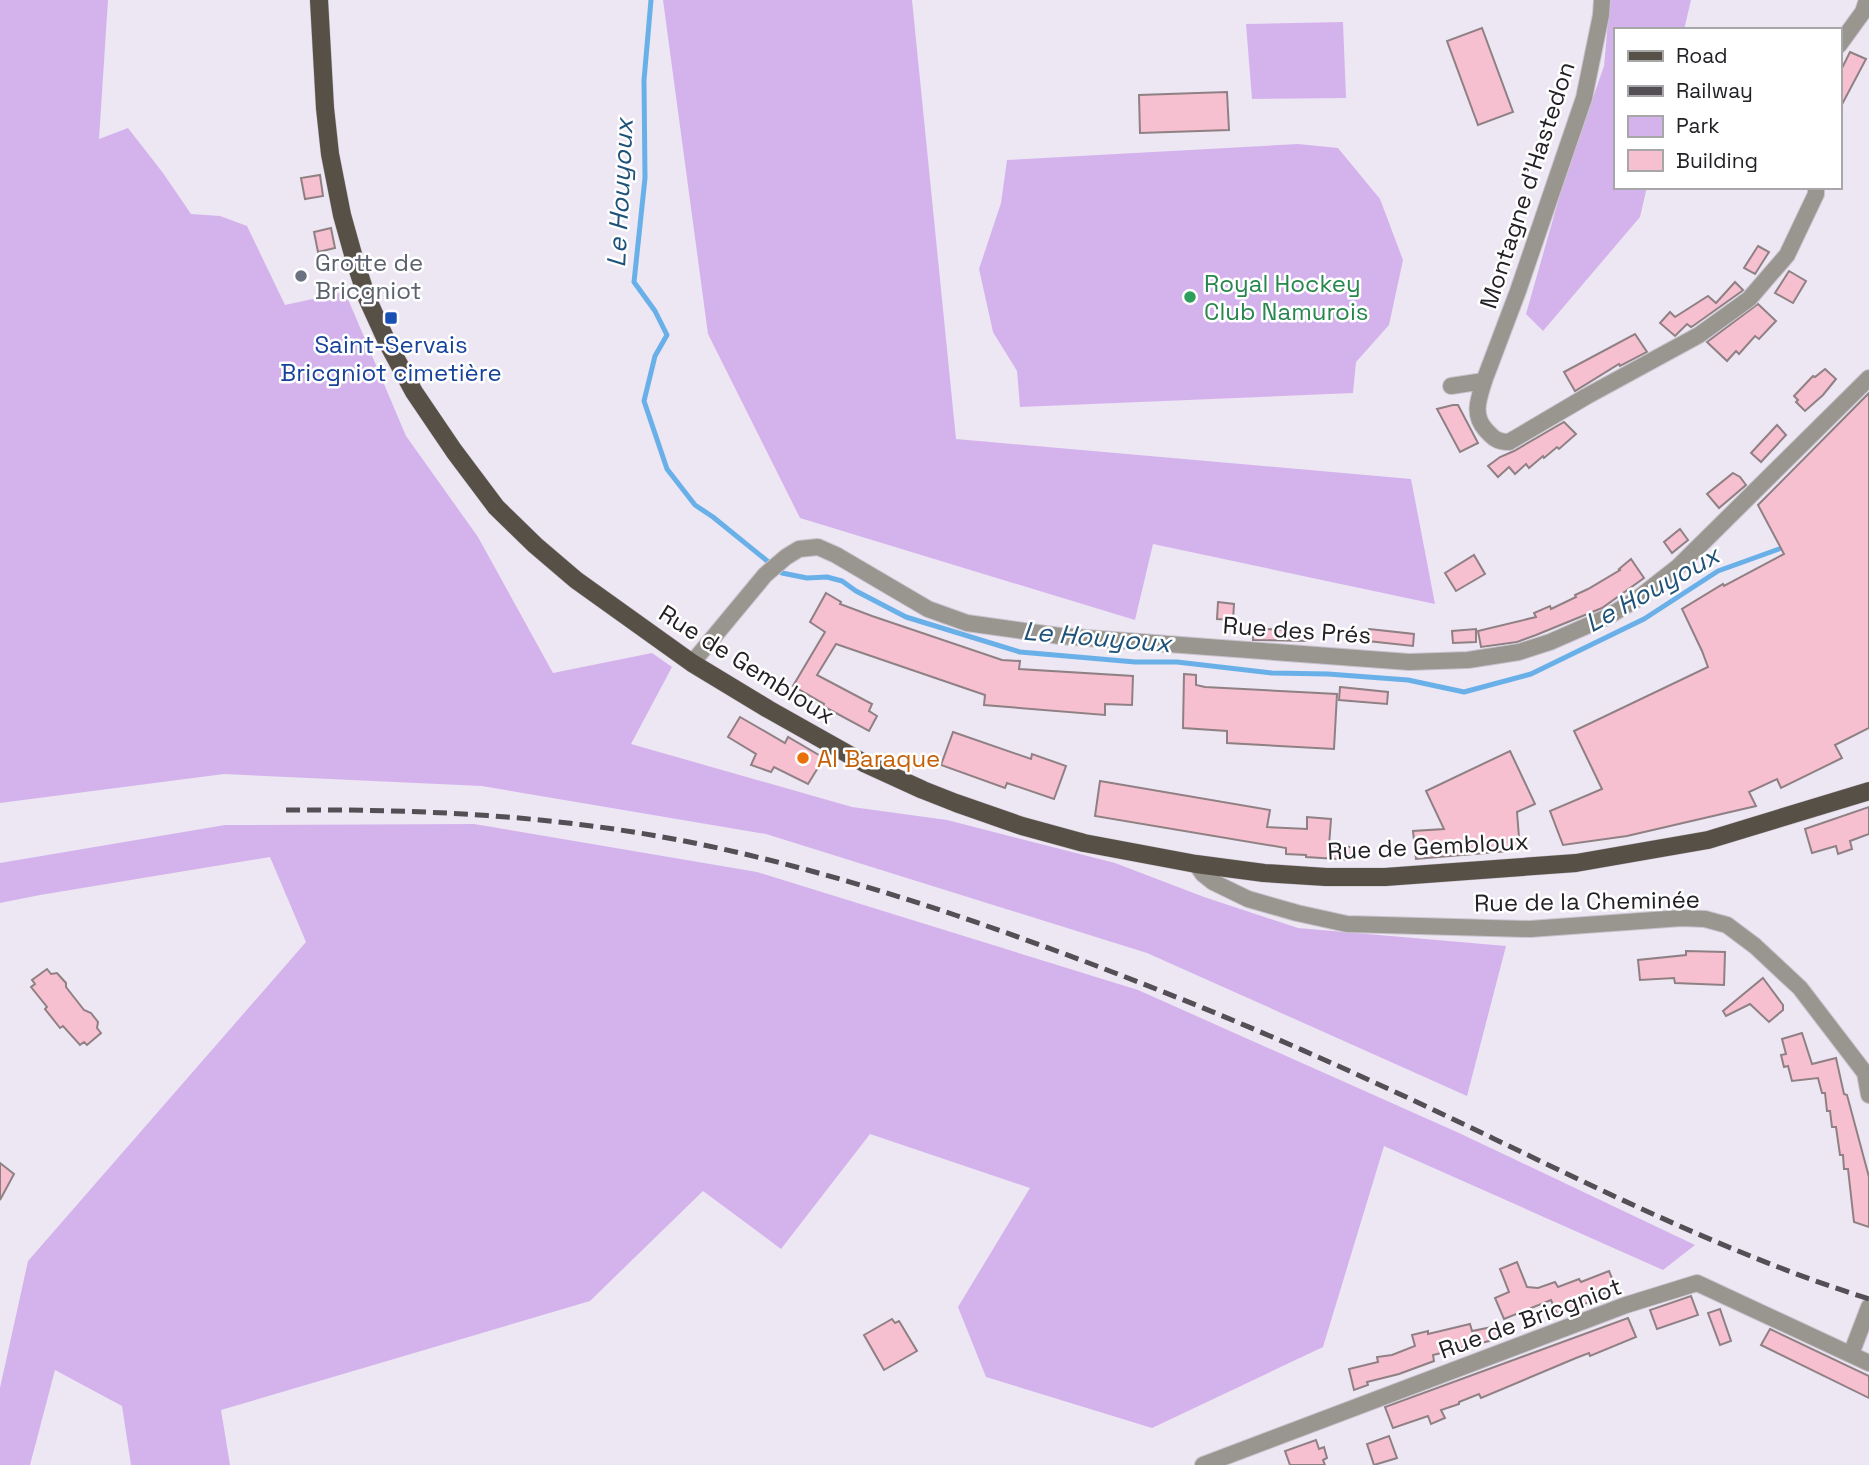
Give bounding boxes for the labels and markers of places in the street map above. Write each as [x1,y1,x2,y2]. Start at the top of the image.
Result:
place label: Grotte de Bricgniot [315,247,423,306]
marker: Grotte de Bricgniot [293,268,309,284]
place label: Royal Hockey Club Namurois [1204,268,1368,327]
marker: Royal Hockey Club Namurois [1182,289,1198,305]
marker: Saint-Servais Bricgniot cimetière [383,310,399,326]
place label: Saint-Servais Bricgniot cimetière [280,329,502,388]
place label: Al Baraque [817,743,940,774]
marker: Al Baraque [795,750,811,766]

